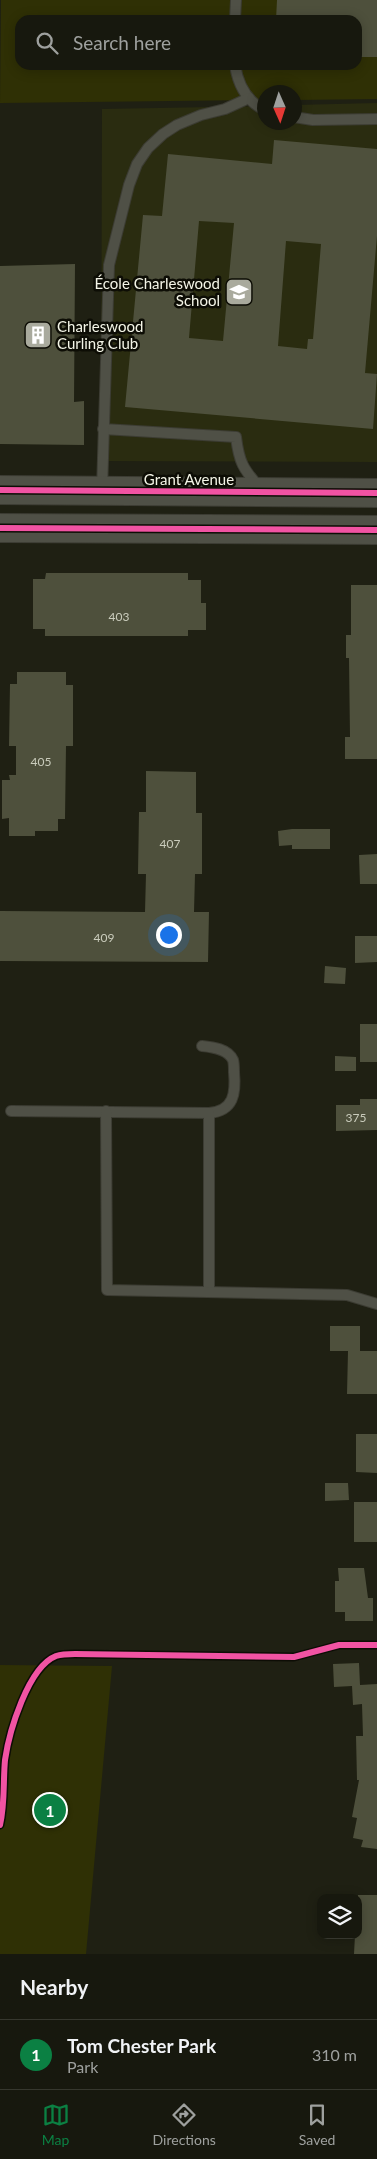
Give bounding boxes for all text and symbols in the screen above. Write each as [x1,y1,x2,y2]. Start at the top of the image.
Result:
search box [15,15,362,70]
icon: search [33,29,61,57]
text: Search here [73,31,171,54]
north arrow [257,85,302,130]
place label: École Charleswood School [95,274,220,309]
school or university icon: École Charleswood School [224,277,254,307]
place label: Charleswood Curling Club [57,317,143,352]
building icon: Charleswood Curling Club [23,320,53,350]
street label: Grant Avenue [144,470,234,488]
house number: 403 [109,609,129,624]
house number: 405 [31,754,51,769]
house number: 407 [160,836,180,851]
your location [156,922,182,948]
house number: 409 [94,930,114,945]
house number: 375 [346,1110,366,1125]
pin: 1 [34,1791,66,1829]
map controls [317,1894,362,1939]
button: layers [317,1894,362,1939]
text: Nearby [20,1974,88,1999]
text: Tom Chester Park [67,2034,216,2057]
text: 1 [31,2045,41,2064]
text: 310 m [312,2045,357,2064]
text: Park [67,2057,98,2076]
tab: Map [42,2101,70,2148]
tab: Directions [153,2101,216,2148]
tab: Saved [299,2101,335,2148]

